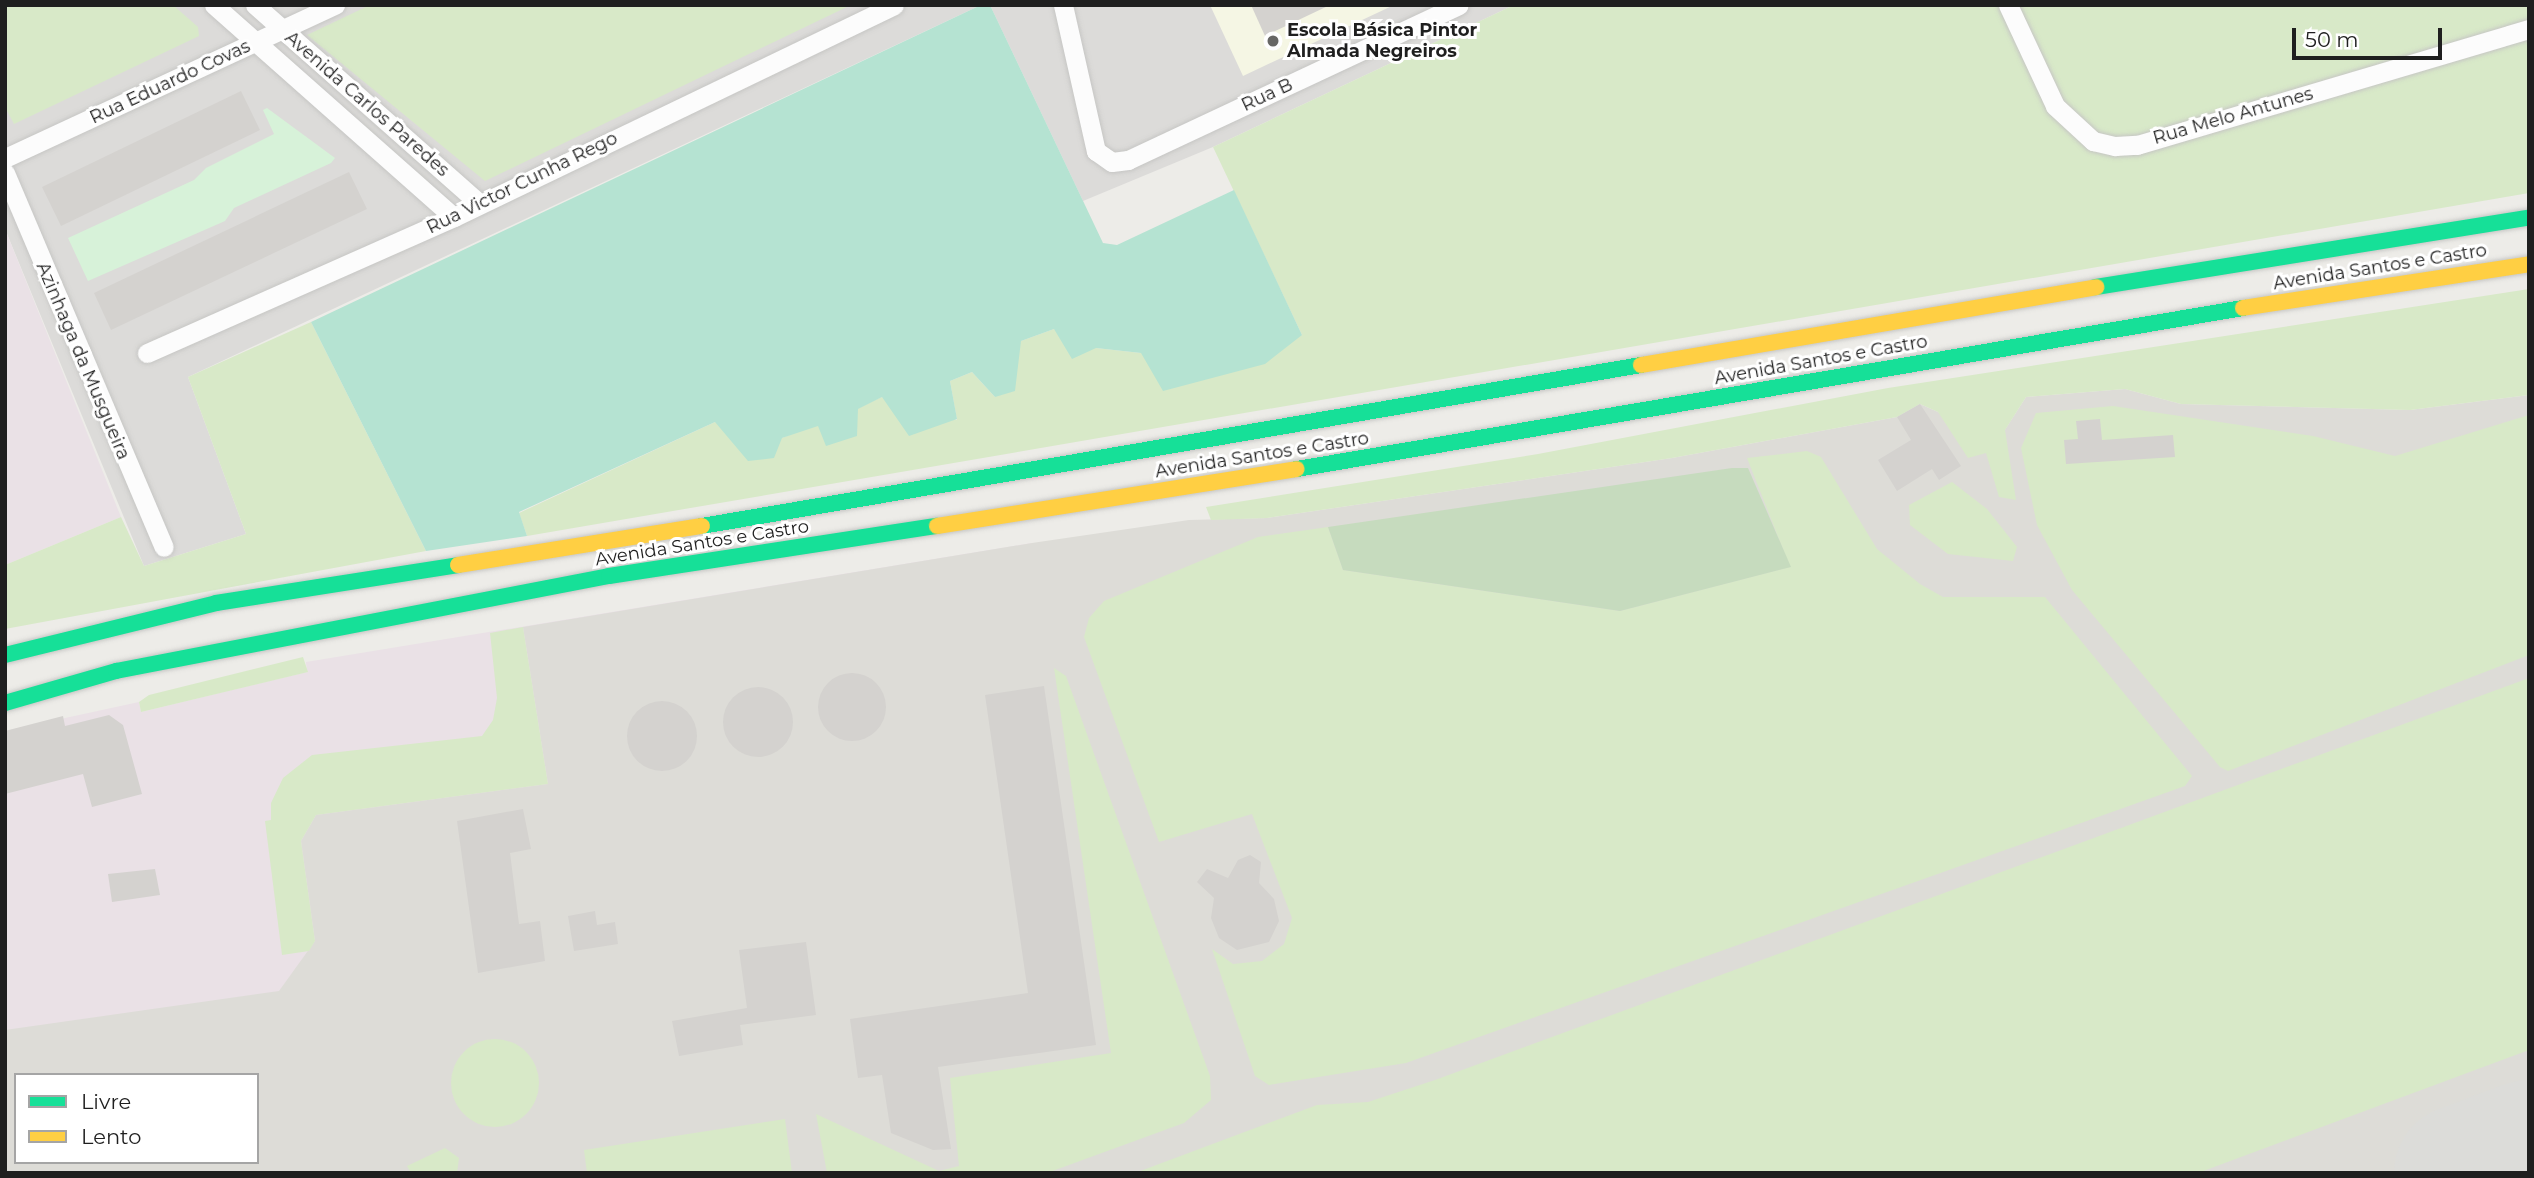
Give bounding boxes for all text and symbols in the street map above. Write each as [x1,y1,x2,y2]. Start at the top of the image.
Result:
scale bar [2296,14,2446,58]
place label: Escola Básica Pintor Almada Negreiros [1287,20,1477,62]
street label: Avenida Carlos Paredes [281,27,453,181]
text: 50 m [2305,27,2359,52]
marker: Escola Básica Pintor Almada Negreiros [1265,33,1281,49]
street label: Rua Eduardo Covas [86,35,254,129]
street label: Rua B [1238,74,1296,116]
street label: Rua Melo Antunes [2150,83,2316,149]
street label: Rua Victor Cunha Rego [423,127,621,239]
street label: Avenida Santos e Castro [2272,239,2488,295]
street label: Azinhaga da Musgueira [32,259,134,463]
street label: Avenida Santos e Castro [1713,331,1929,389]
street label: Avenida Santos e Castro [1154,427,1370,483]
street label: Avenida Santos e Castro [594,515,810,571]
legend [14,1073,259,1164]
text: Livre [81,1089,131,1114]
text: Lento [81,1124,141,1149]

